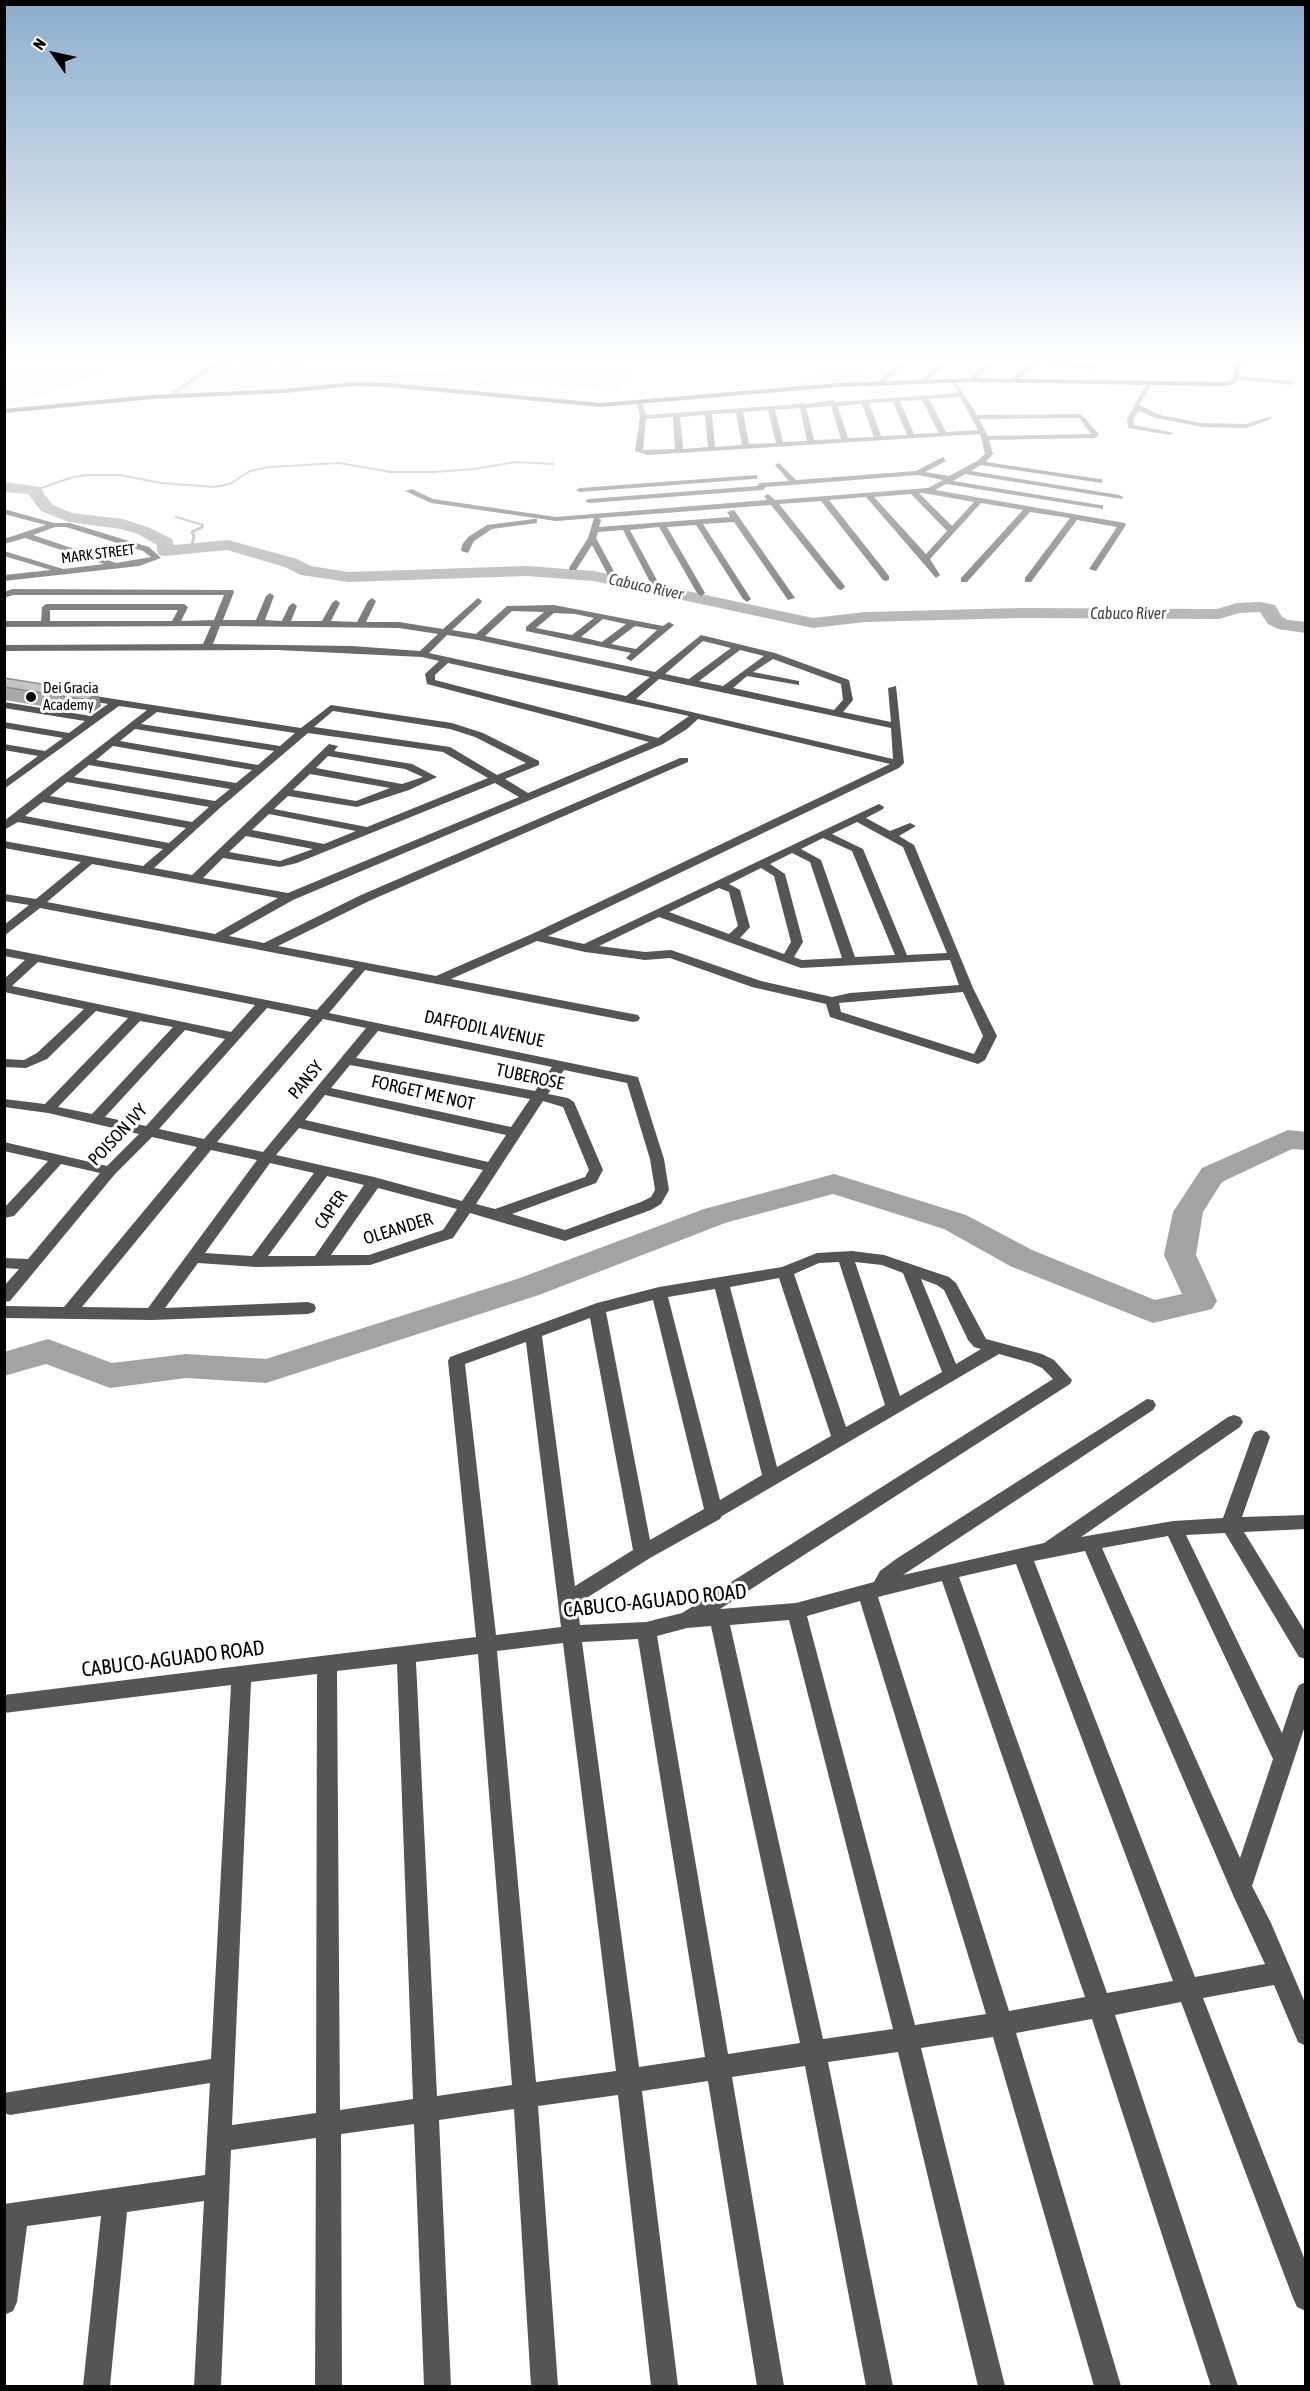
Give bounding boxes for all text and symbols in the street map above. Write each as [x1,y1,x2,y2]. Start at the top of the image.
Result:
north arrow [24,24,84,84]
text: N [29,35,49,53]
street label: MARK STREET [60,541,136,567]
water label: Cabuco River [607,570,685,604]
water label: Cabuco River [1090,604,1166,624]
place label: Dei Gracia Academy [43,679,99,714]
marker: Dei Gracia Academy [24,690,38,704]
street label: DAFFODIL AVENUE [422,1006,546,1052]
street label: PANSY [284,1057,328,1103]
street label: TUBEROSE [494,1059,566,1095]
street label: FORGET ME NOT [369,1071,477,1115]
street label: POISON IVY [84,1100,152,1170]
street label: CAPER [310,1186,352,1234]
street label: OLEANDER [361,1208,435,1250]
street label: CABUCO-AGUADO ROAD [562,1579,748,1623]
street label: CABUCO-AGUADO ROAD [80,1635,266,1683]

